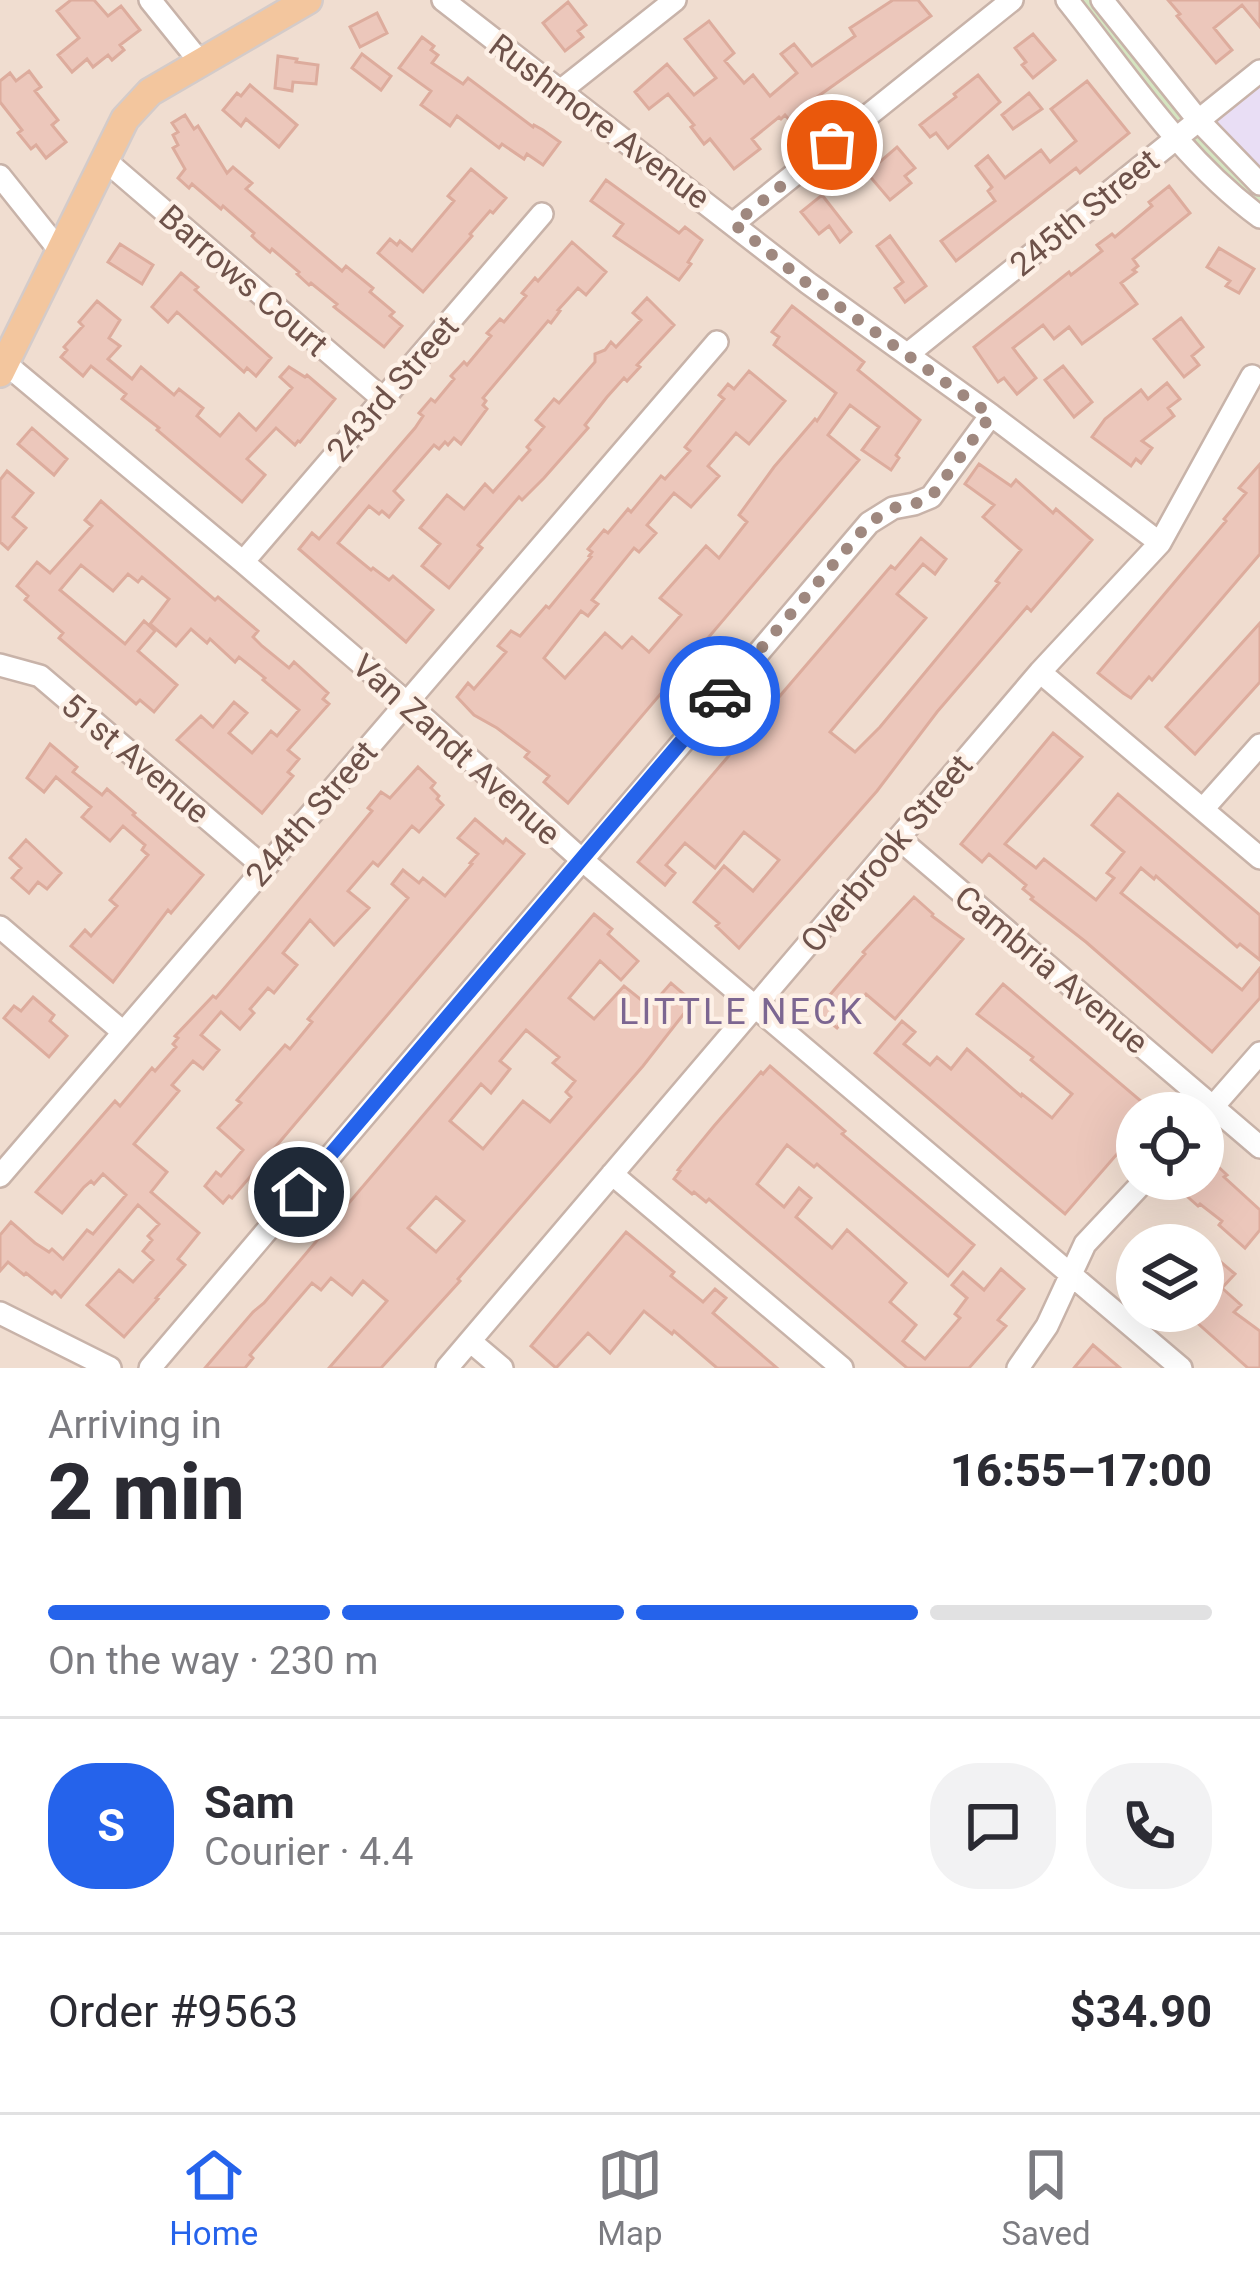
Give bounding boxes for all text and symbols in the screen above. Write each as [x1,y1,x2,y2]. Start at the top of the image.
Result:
street label: Rushmore Avenue [482,26,718,217]
pin [781,94,883,196]
icon: bag [799,112,865,178]
street label: 245th Street [1002,141,1166,284]
street label: Barrows Court [151,197,336,364]
street label: 243rd Street [318,307,466,469]
courier [660,636,780,756]
street label: Van Zandt Avenue [345,646,569,853]
icon: car [687,663,753,729]
street label: 51st Avenue [54,685,218,832]
street label: 244th Street [238,733,385,894]
street label: Overbrook Street [792,746,980,960]
street label: Cambria Avenue [947,877,1156,1062]
district label: LITTLE NECK [619,991,865,1033]
map controls [1116,1092,1224,1332]
button: locate [1116,1092,1224,1200]
pin [248,1141,350,1243]
icon: home [266,1159,332,1225]
button: layers [1116,1224,1224,1332]
text: Arriving in [48,1402,222,1448]
text: 16:55–17:00 [950,1444,1212,1497]
text: 2 min [48,1447,245,1538]
text: On the way · 230 m [48,1638,379,1684]
button: chat [930,1763,1056,1889]
button: phone [1086,1763,1212,1889]
text: Sam [204,1776,295,1829]
text: S [97,1799,125,1852]
text: Courier · 4.4 [204,1829,413,1875]
text: Order #9563 [48,1985,298,2038]
text: $34.90 [1070,1985,1212,2038]
tab: Home [169,2142,258,2253]
tab: Map [597,2142,663,2253]
tab: Saved [1001,2142,1091,2253]

